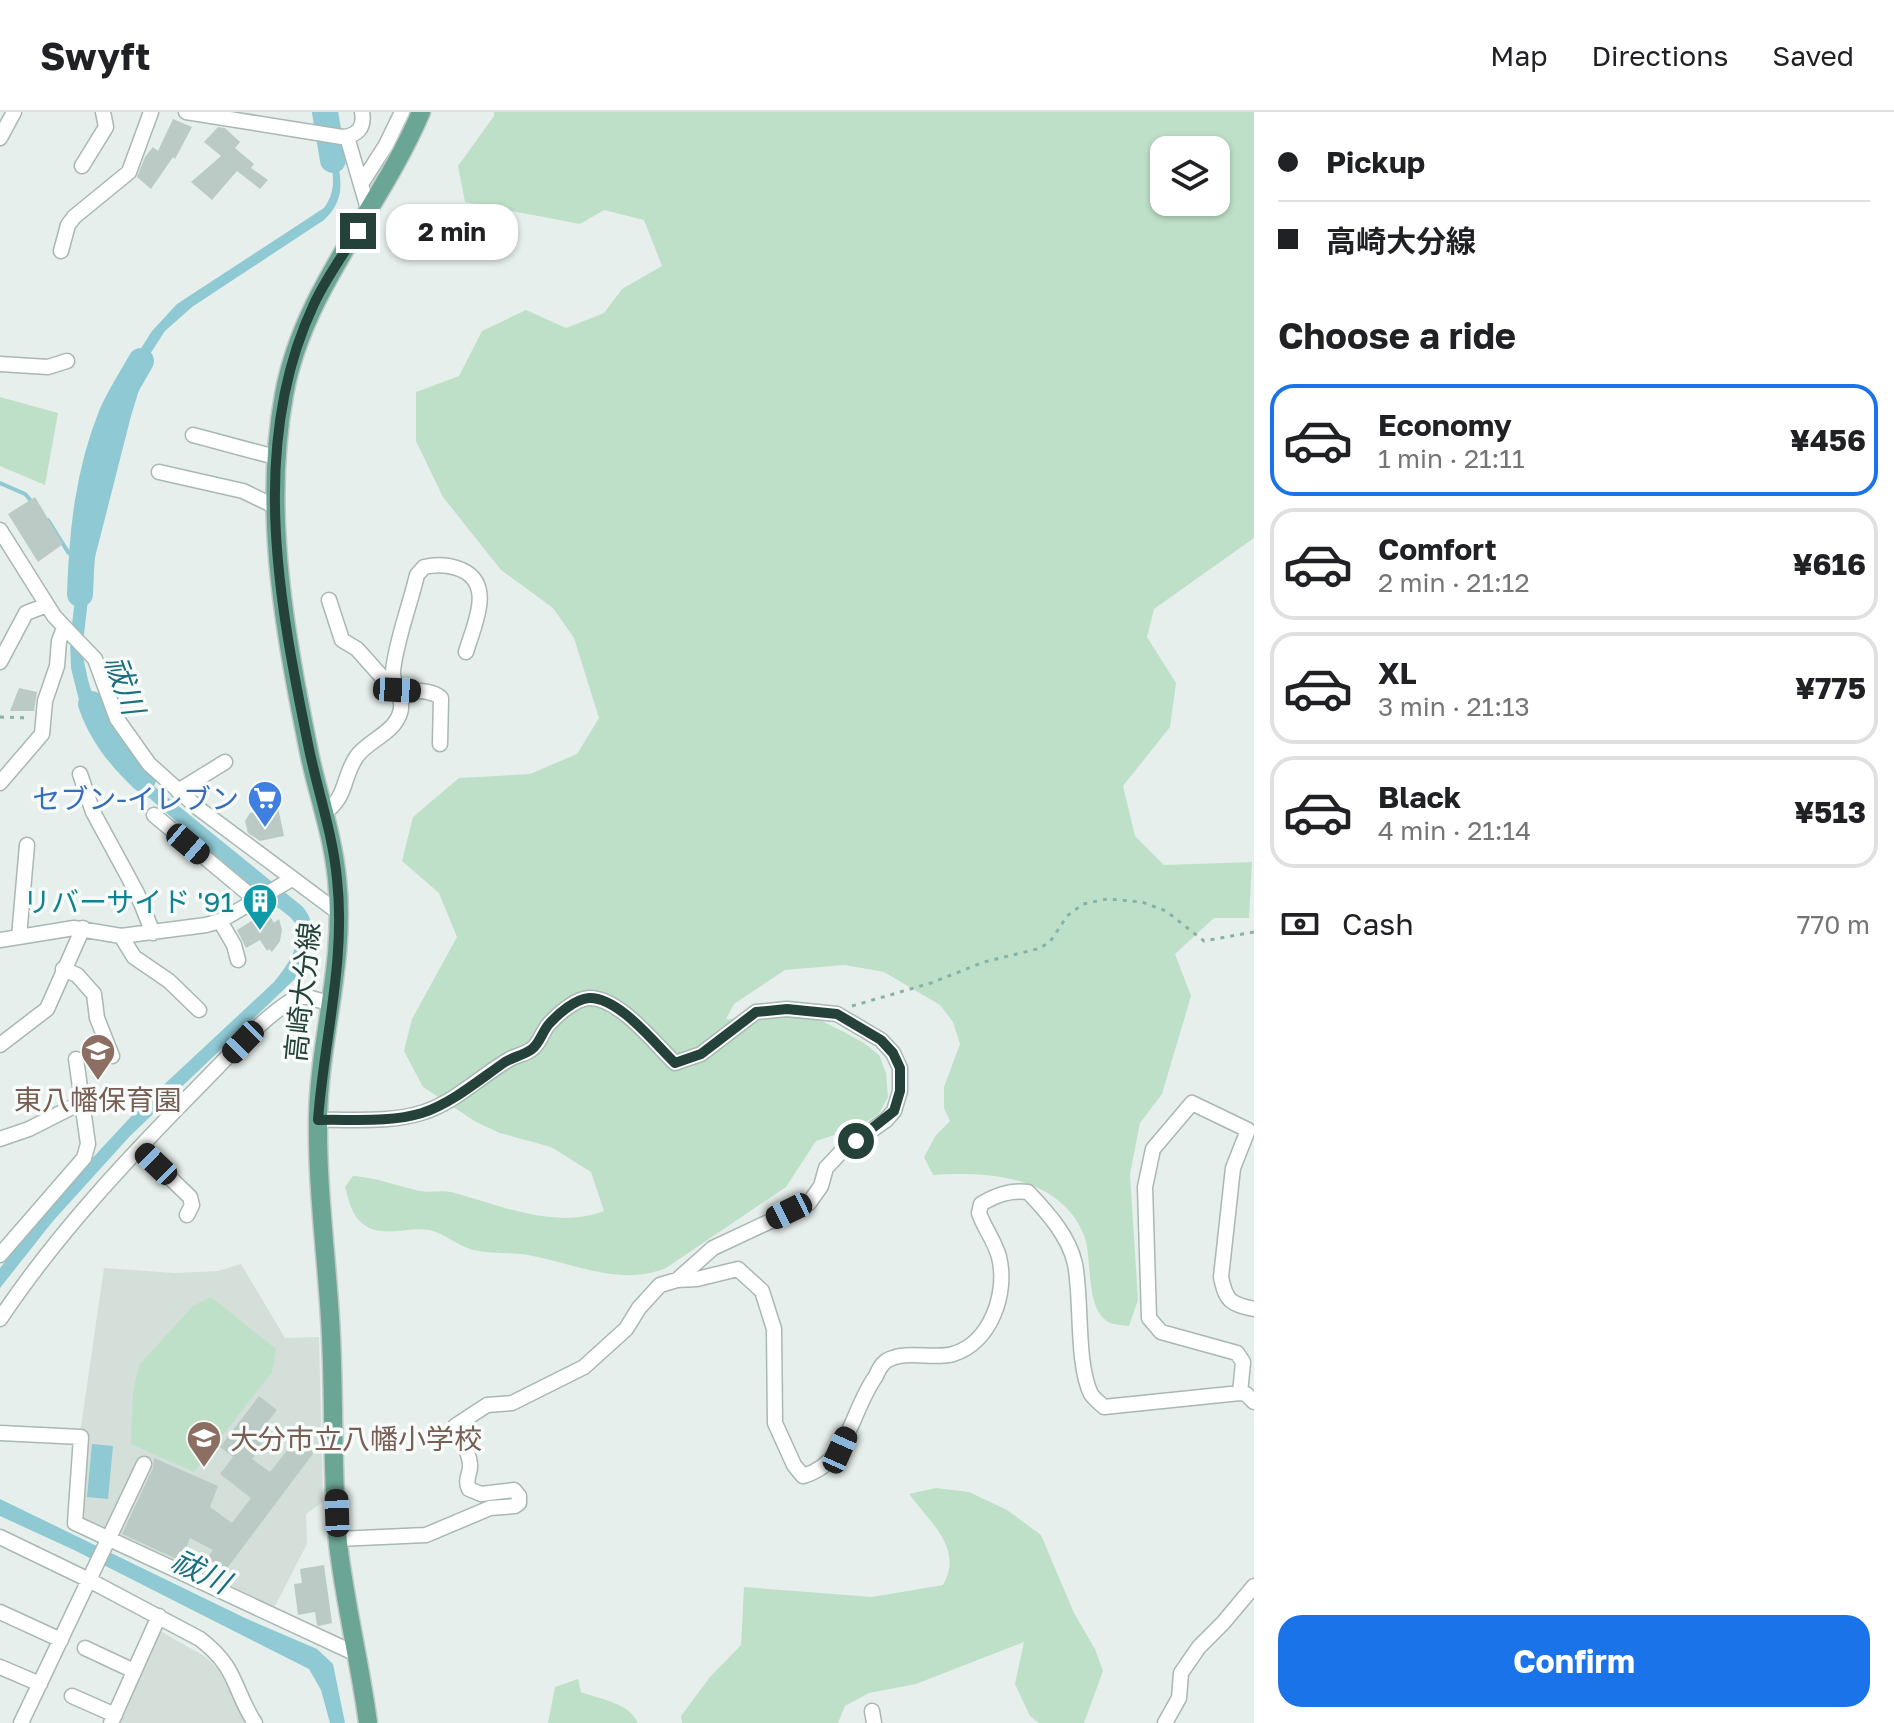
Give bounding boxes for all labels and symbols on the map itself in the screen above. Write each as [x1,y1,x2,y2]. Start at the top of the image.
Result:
callout: 2 min [386,203,518,259]
route end [340,213,376,249]
water label: 祓川 [98,651,153,722]
car [372,677,422,703]
supermarket icon: セブン-イレブン [246,779,284,829]
place label: セブン-イレブン [32,782,239,815]
car [162,819,214,869]
building icon: リバーサイド '91 [241,882,279,932]
place label: リバーサイド '91 [23,885,234,918]
street label: 高崎大分線 [278,921,326,1063]
car [218,1016,268,1068]
school or university icon: 東八幡保育園 [79,1032,117,1082]
place label: 東八幡保育園 [14,1083,182,1116]
route start [838,1123,874,1159]
car [130,1139,182,1189]
car [762,1190,816,1232]
school or university icon: 大分市立八幡小学校 [185,1419,223,1469]
place label: 大分市立八幡小学校 [230,1422,482,1455]
car [819,1423,861,1477]
car [324,1489,350,1537]
water label: 祓川 [166,1542,239,1602]

